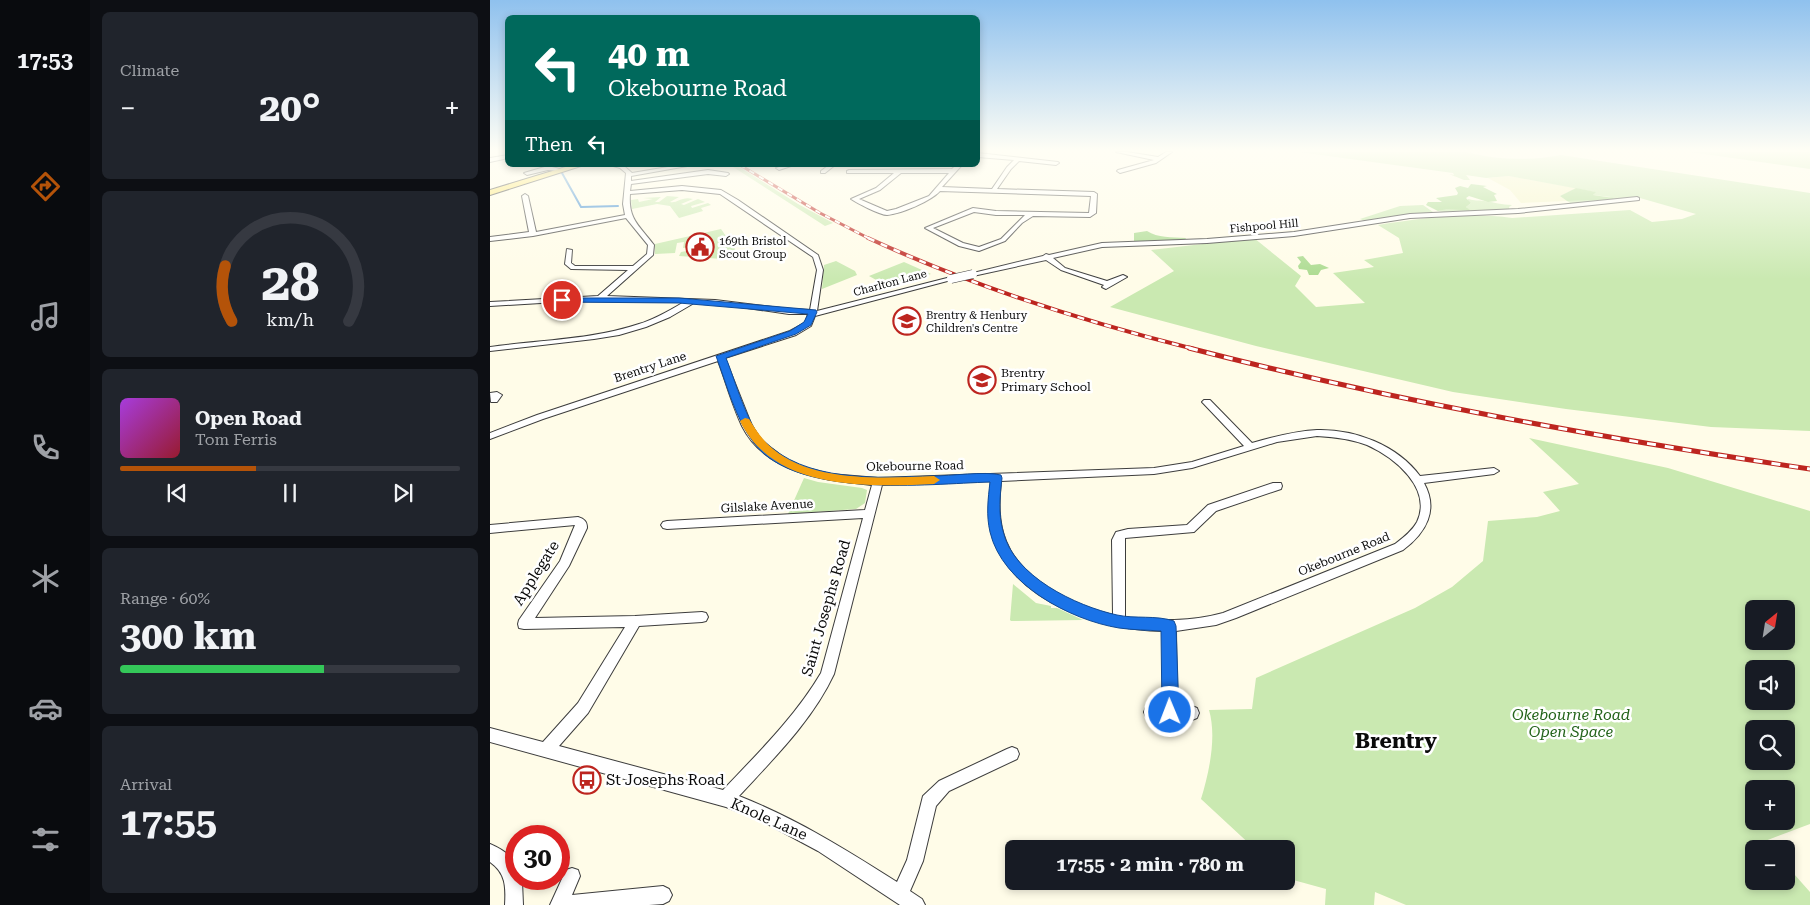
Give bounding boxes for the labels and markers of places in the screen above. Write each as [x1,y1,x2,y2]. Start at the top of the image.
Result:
public building icon: 169th Bristol Scout Group [685,232,715,262]
place label: 169th Bristol Scout Group [719,235,787,261]
pin [541,279,583,321]
school or university icon: Brentry & Henbury Children's Centre [892,306,922,336]
place label: Brentry & Henbury Children's Centre [926,309,1028,335]
school or university icon: Brentry Primary School [967,365,997,395]
place label: Brentry Primary School [1001,366,1091,394]
bus stop icon: St Josephs Road [572,765,602,795]
place label: St Josephs Road [606,771,725,789]

